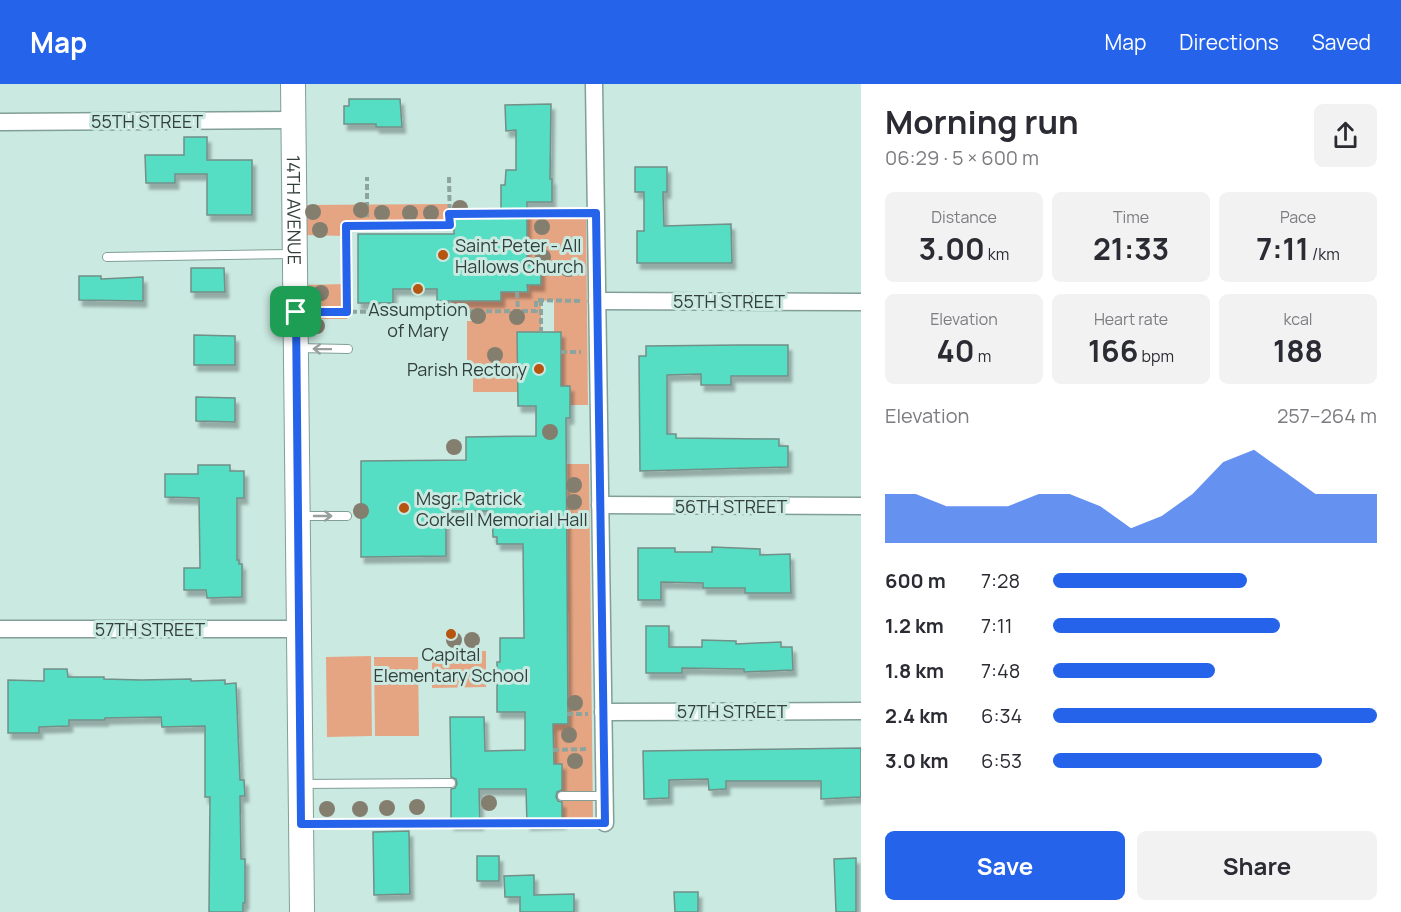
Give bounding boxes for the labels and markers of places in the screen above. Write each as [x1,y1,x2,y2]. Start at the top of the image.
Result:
place label: Saint Peter - All Hallows Church [455,233,584,278]
marker: Saint Peter - All Hallows Church [436,248,450,262]
marker: Assumption of Mary [411,282,425,296]
pin [270,286,321,337]
place label: Assumption of Mary [368,297,468,342]
place label: Parish Rectory [407,357,527,381]
marker: Parish Rectory [532,362,546,376]
place label: Msgr. Patrick Corkell Memorial Hall [416,486,588,531]
marker: Msgr. Patrick Corkell Memorial Hall [397,501,411,515]
marker: Capital Elementary School [444,627,458,641]
place label: Capital Elementary School [374,642,528,687]

